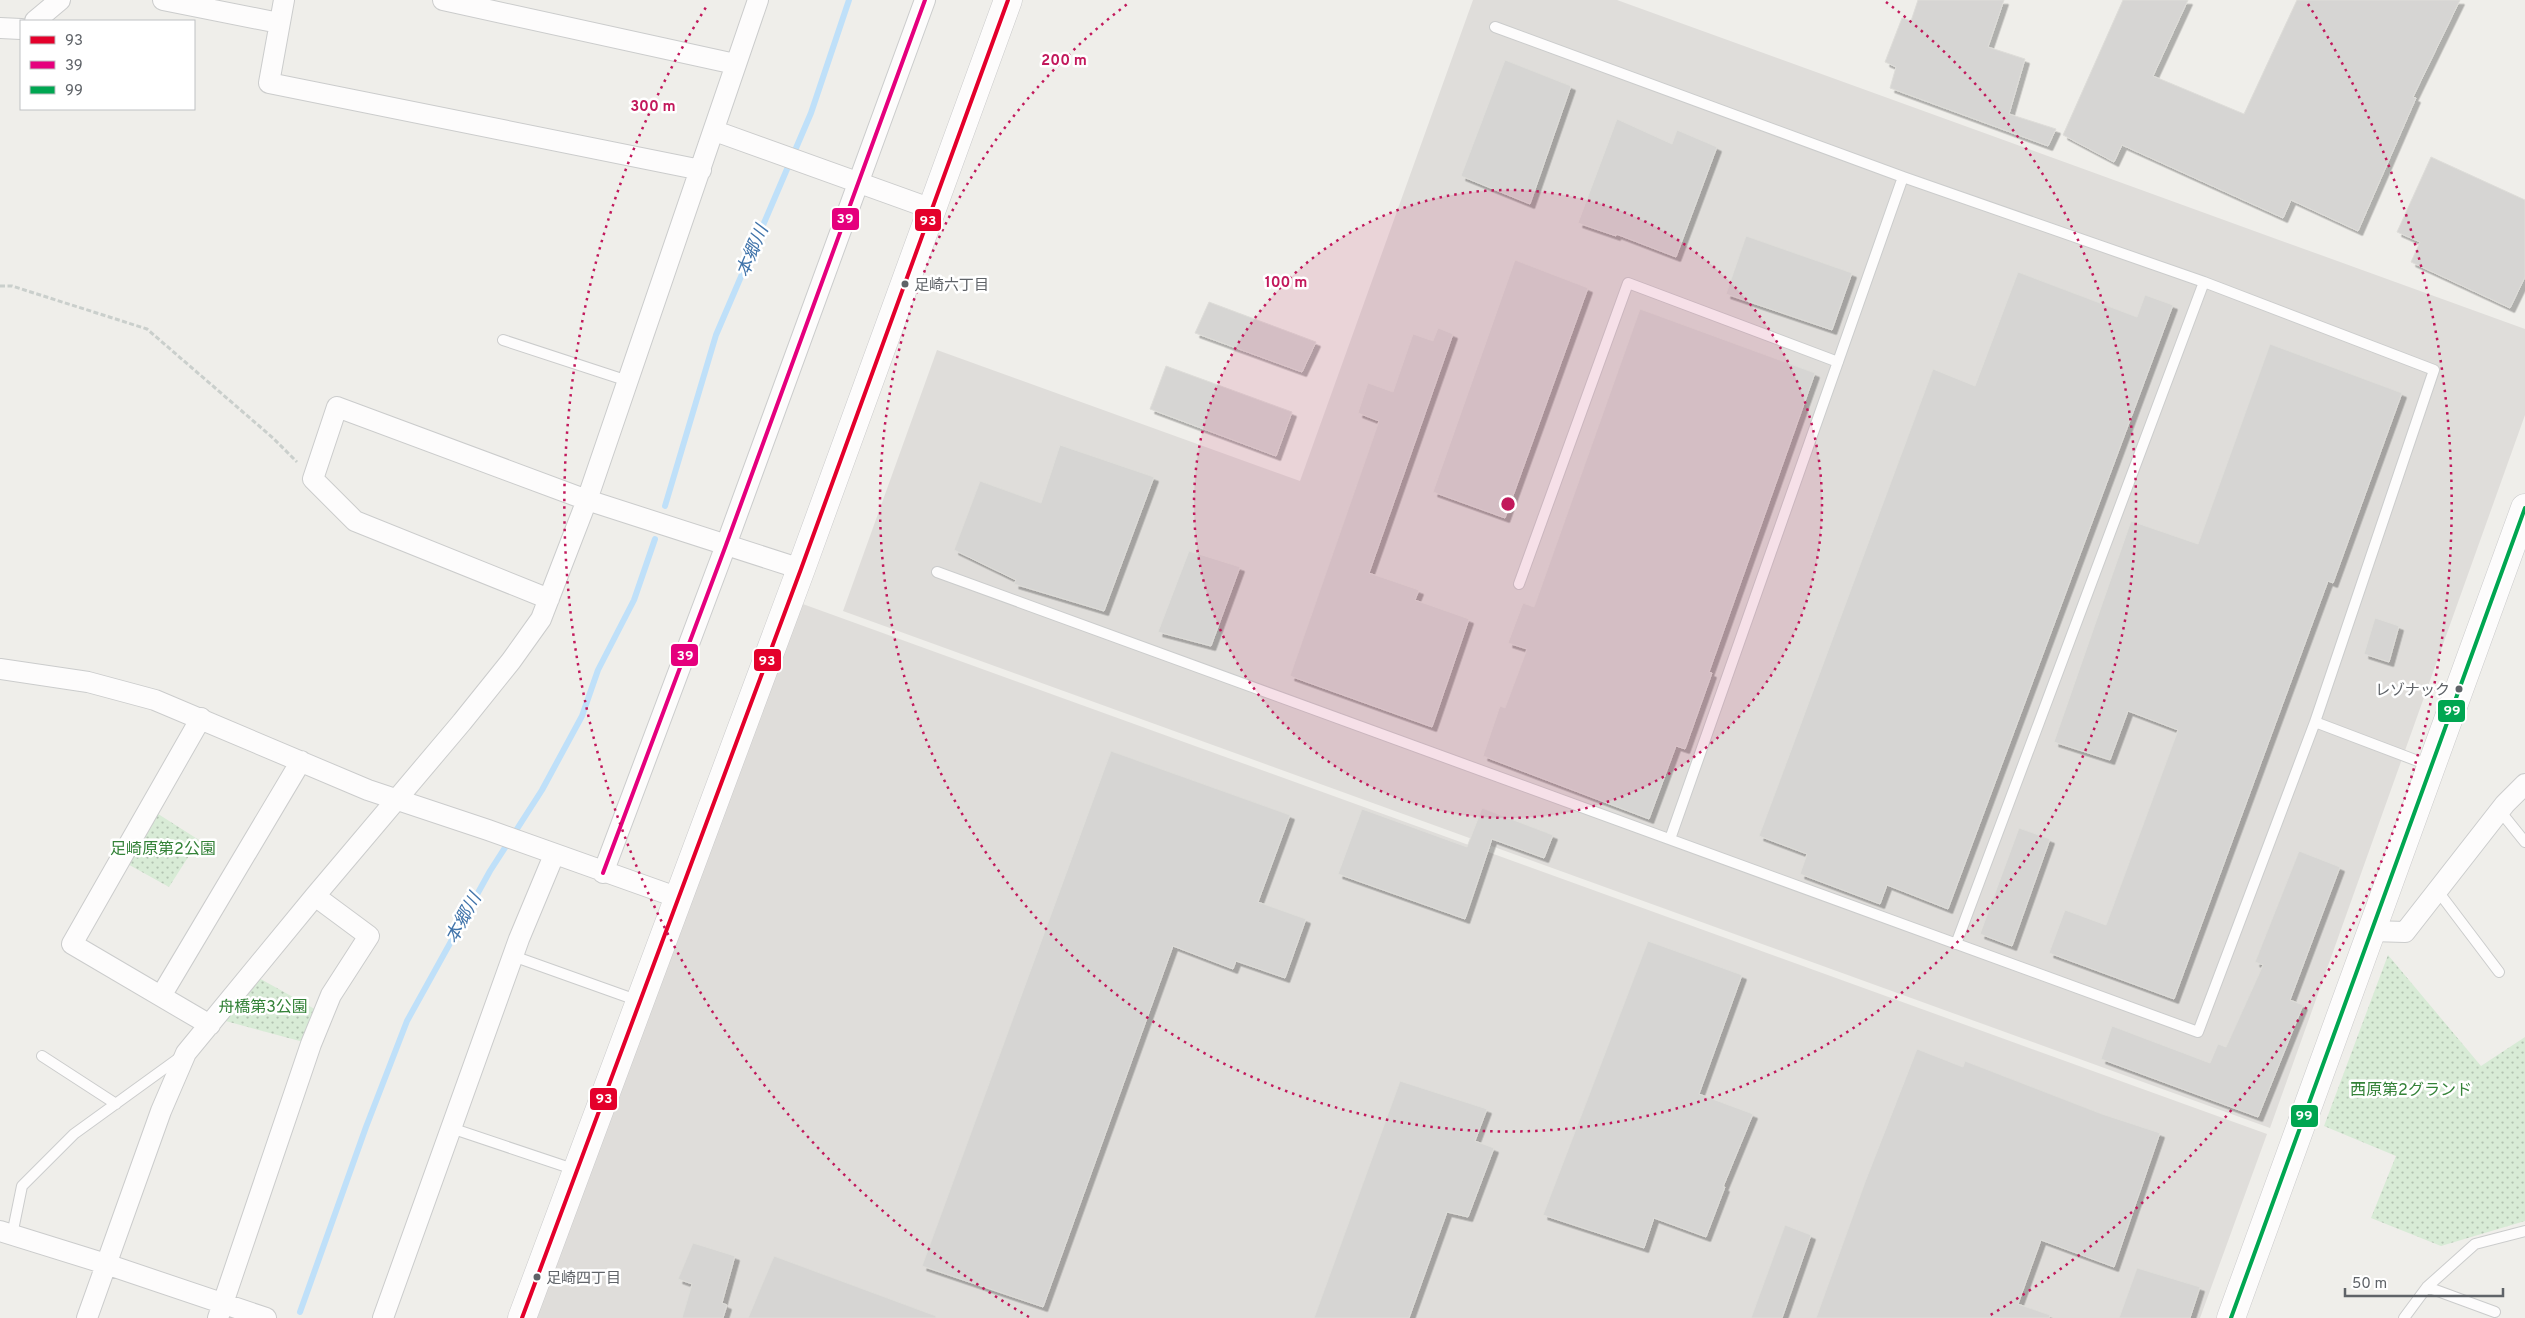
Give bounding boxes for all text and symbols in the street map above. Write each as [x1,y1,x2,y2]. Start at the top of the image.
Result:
legend [20,20,195,110]
text: 93 [65,32,83,51]
text: 200 m [1041,52,1087,71]
text: 39 [65,57,83,76]
text: 99 [65,82,83,101]
text: 300 m [630,98,676,117]
line badge: 39 [831,207,860,231]
line badge: 93 [914,208,942,232]
text: 39 [837,211,853,228]
text: 93 [920,213,937,230]
water label: 本郷川 [732,220,775,281]
text: 100 m [1265,274,1307,293]
place label: 足崎六丁目 [914,277,989,296]
marker: 足崎六丁目 [900,279,910,289]
centre of rings [1499,495,1517,513]
line badge: 39 [670,643,699,667]
text: 39 [677,648,693,665]
line badge: 93 [753,648,782,672]
text: 93 [759,653,776,670]
place label: レゾナック [2375,682,2450,701]
marker: レゾナック [2454,684,2464,694]
line badge: 99 [2437,699,2466,723]
text: 99 [2443,703,2461,720]
park label: 足崎原第2公園 [110,840,216,860]
water label: 本郷川 [441,888,488,948]
park label: 舟橋第3公園 [218,998,308,1018]
park label: 西原第2グランド [2350,1081,2472,1101]
line badge: 93 [589,1087,618,1111]
text: 93 [596,1091,613,1108]
line badge: 99 [2290,1104,2319,1128]
text: 99 [2295,1108,2313,1125]
scale bar [2345,1266,2502,1298]
place label: 足崎四丁目 [546,1270,621,1289]
marker: 足崎四丁目 [532,1272,542,1282]
text: 50 m [2352,1275,2387,1294]

